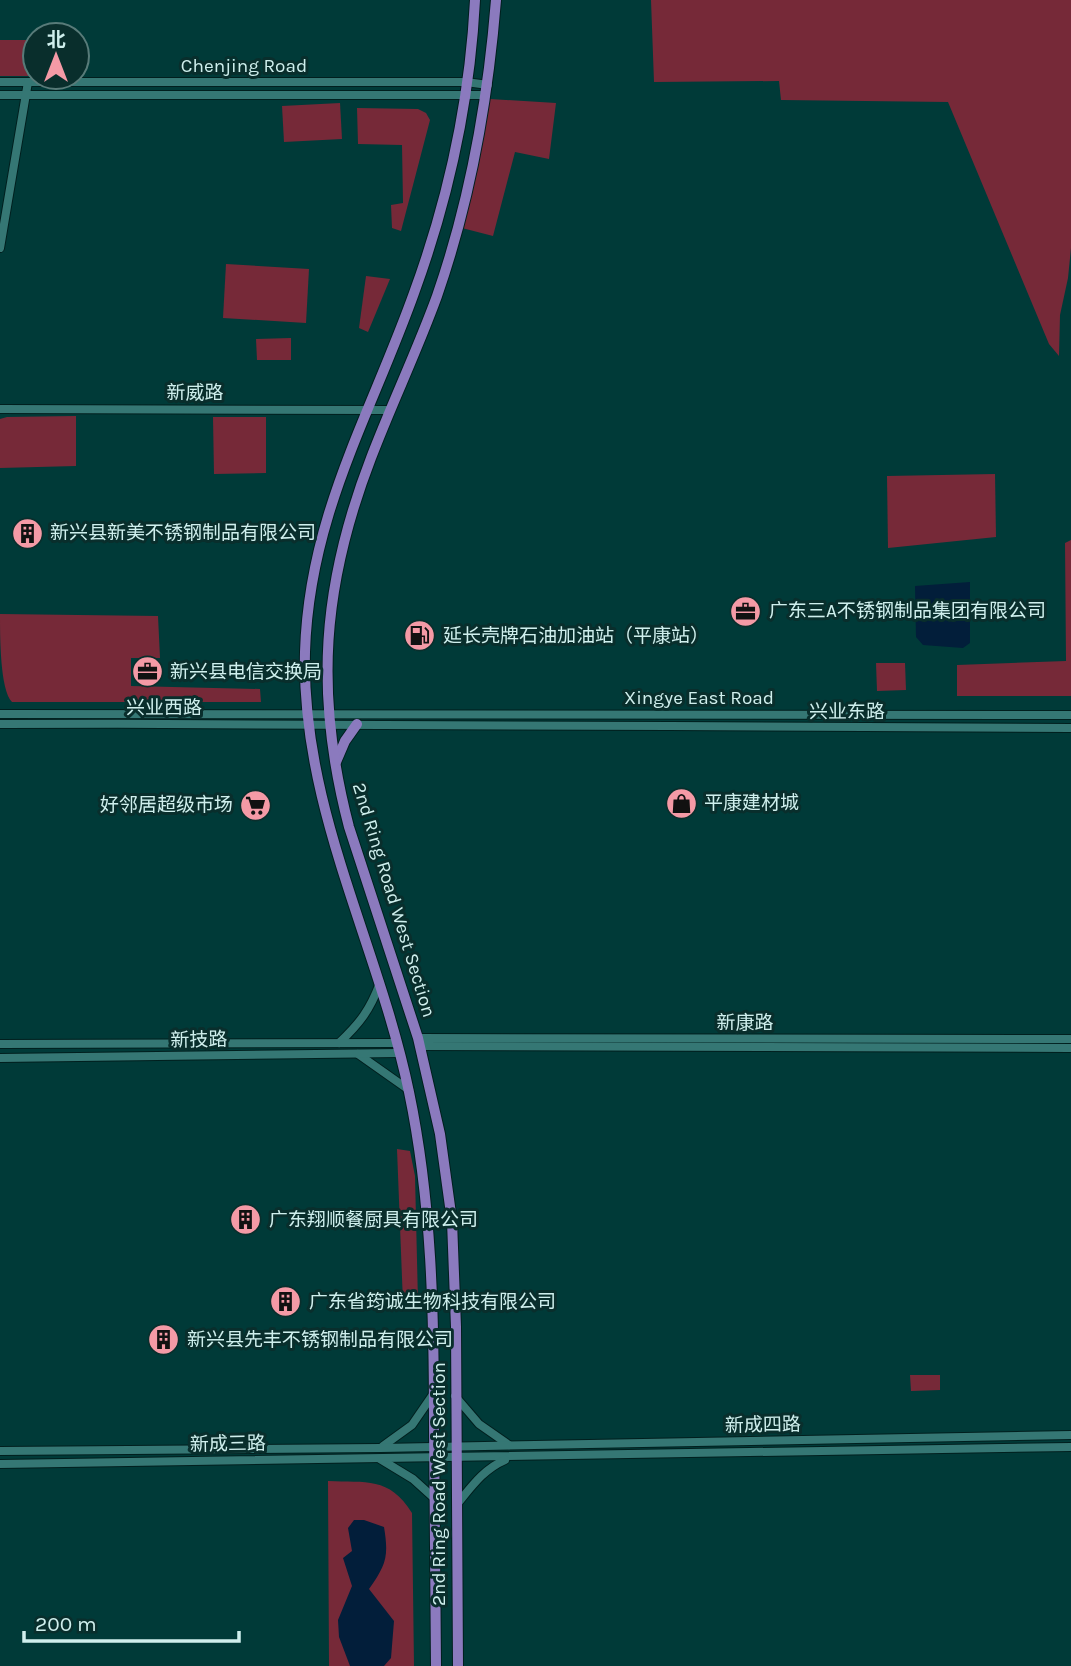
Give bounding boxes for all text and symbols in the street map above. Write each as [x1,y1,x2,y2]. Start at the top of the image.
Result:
north arrow [21,21,91,91]
text: 北 [46,29,66,51]
street label: Chenjing Road [181,55,307,77]
street label: 新威路 [166,382,224,404]
building icon: 新兴县新美不锈钢制品有限公司 [10,516,44,550]
place label: 新兴县新美不锈钢制品有限公司 [50,522,316,544]
office icon: 广东三A不锈钢制品集团有限公司 [729,594,763,628]
place label: 广东三A不锈钢制品集团有限公司 [769,600,1046,622]
fuel station icon: 延长壳牌石油加油站（平康站） [403,619,437,653]
place label: 延长壳牌石油加油站（平康站） [443,625,709,647]
office icon: 新兴县电信交换局 [130,655,164,689]
place label: 新兴县电信交换局 [170,661,322,683]
street label: Xingye East Road [624,687,774,709]
street label: 兴业西路 [126,697,202,719]
street label: 兴业东路 [809,701,885,723]
street label: 2nd Ring Road West Section [348,780,440,1020]
shop icon: 平康建材城 [664,786,698,820]
supermarket icon: 好邻居超级市场 [239,788,273,822]
place label: 平康建材城 [704,792,799,814]
place label: 好邻居超级市场 [100,794,233,816]
street label: 新康路 [716,1012,774,1034]
street label: 新技路 [170,1029,228,1051]
building icon: 广东翔顺餐厨具有限公司 [229,1203,263,1237]
place label: 广东翔顺餐厨具有限公司 [269,1209,478,1231]
building icon: 广东省筠诚生物科技有限公司 [269,1285,303,1319]
place label: 广东省筠诚生物科技有限公司 [309,1291,556,1313]
building icon: 新兴县先丰不锈钢制品有限公司 [147,1323,181,1357]
place label: 新兴县先丰不锈钢制品有限公司 [187,1329,453,1351]
street label: 2nd Ring Road West Section [428,1362,450,1606]
street label: 新成四路 [725,1413,801,1437]
street label: 新成三路 [190,1432,266,1456]
scale bar [24,1600,240,1644]
text: 200 m [35,1612,97,1636]

